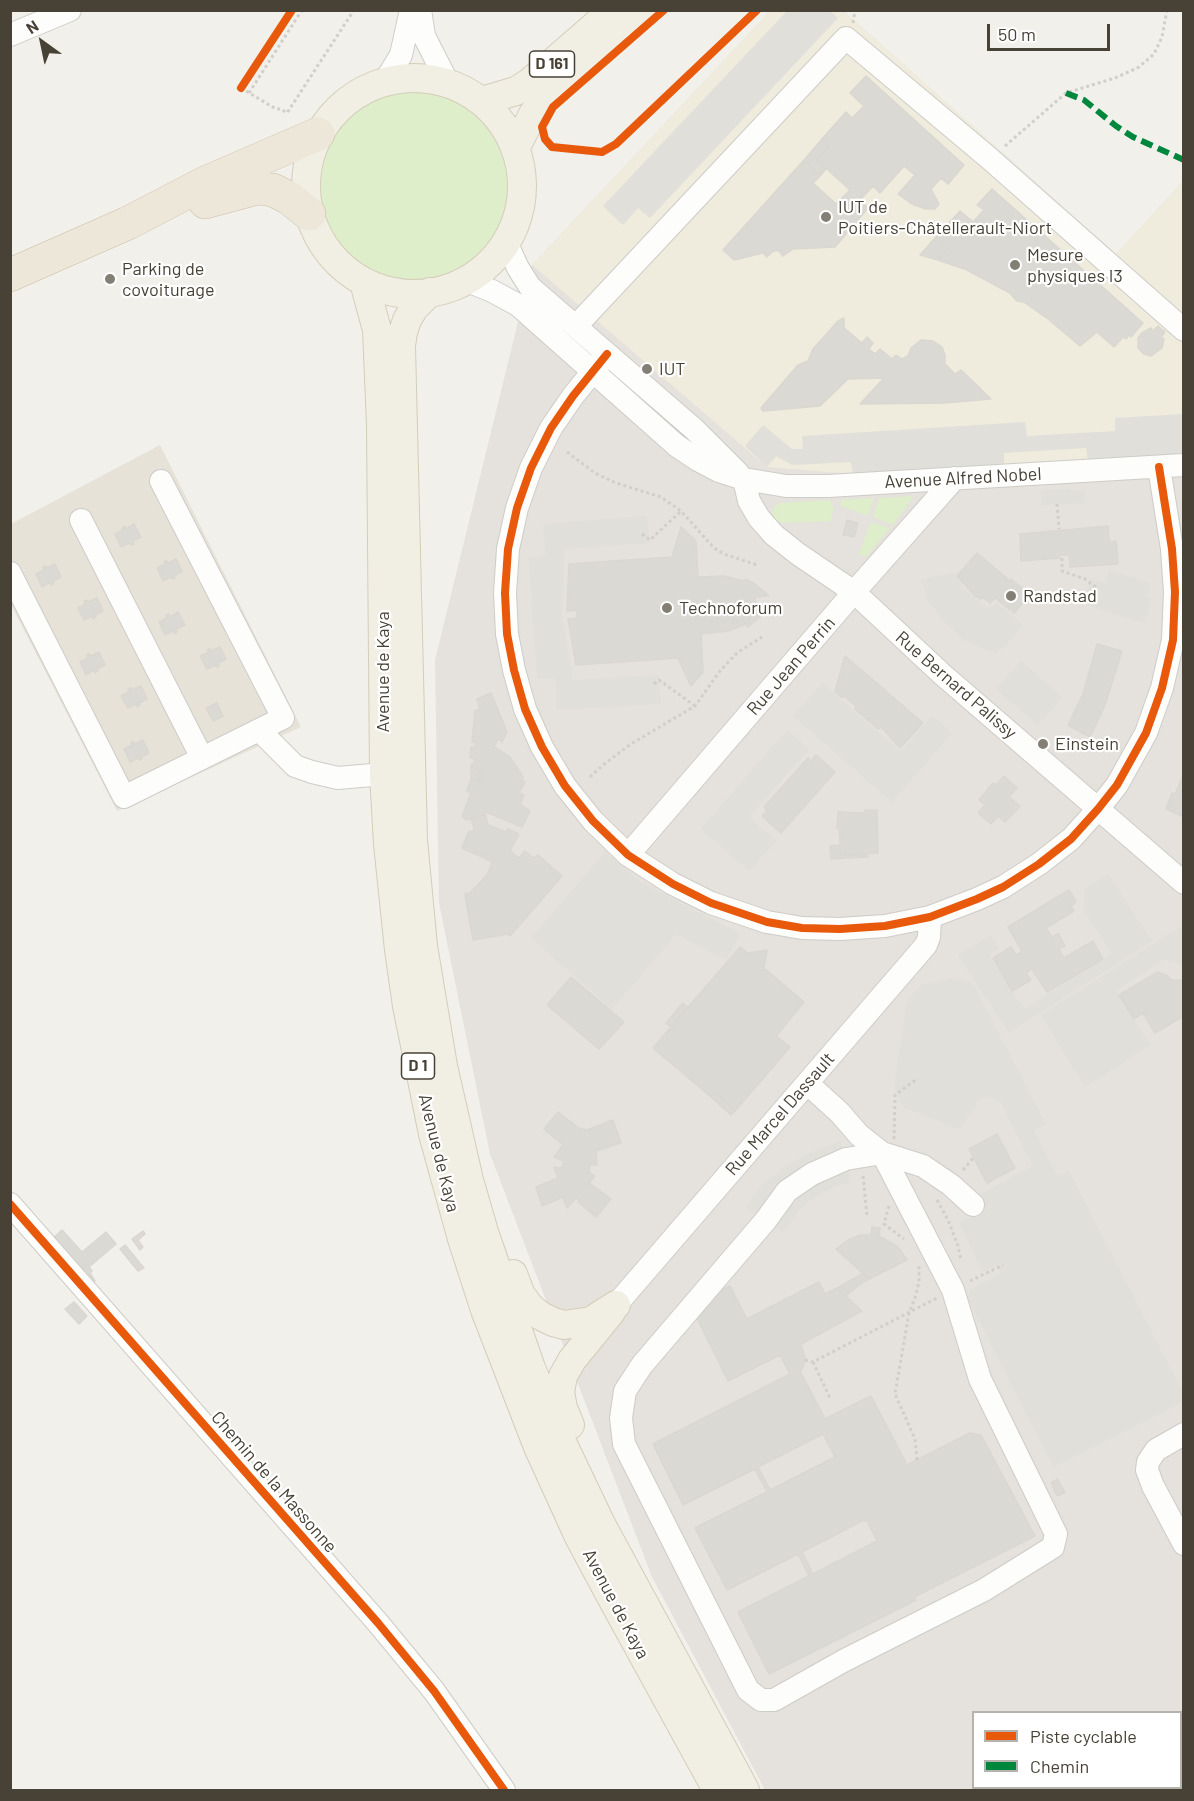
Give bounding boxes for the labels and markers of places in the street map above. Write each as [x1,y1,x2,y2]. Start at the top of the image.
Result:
place label: IUT de Poitiers-Châtellerault-Niort [838,196,1052,238]
marker: IUT de Poitiers-Châtellerault-Niort [819,210,833,224]
place label: Mesure physiques I3 [1027,244,1123,286]
place label: Parking de covoiturage [122,258,215,300]
marker: Mesure physiques I3 [1008,258,1022,272]
marker: Parking de covoiturage [103,272,117,286]
place label: IUT [659,358,686,380]
marker: IUT [640,362,654,376]
place label: Randstad [1023,585,1097,607]
marker: Randstad [1004,589,1018,603]
place label: Technoforum [679,597,782,619]
marker: Technoforum [660,601,674,615]
place label: Einstein [1055,733,1119,755]
marker: Einstein [1036,737,1050,751]

